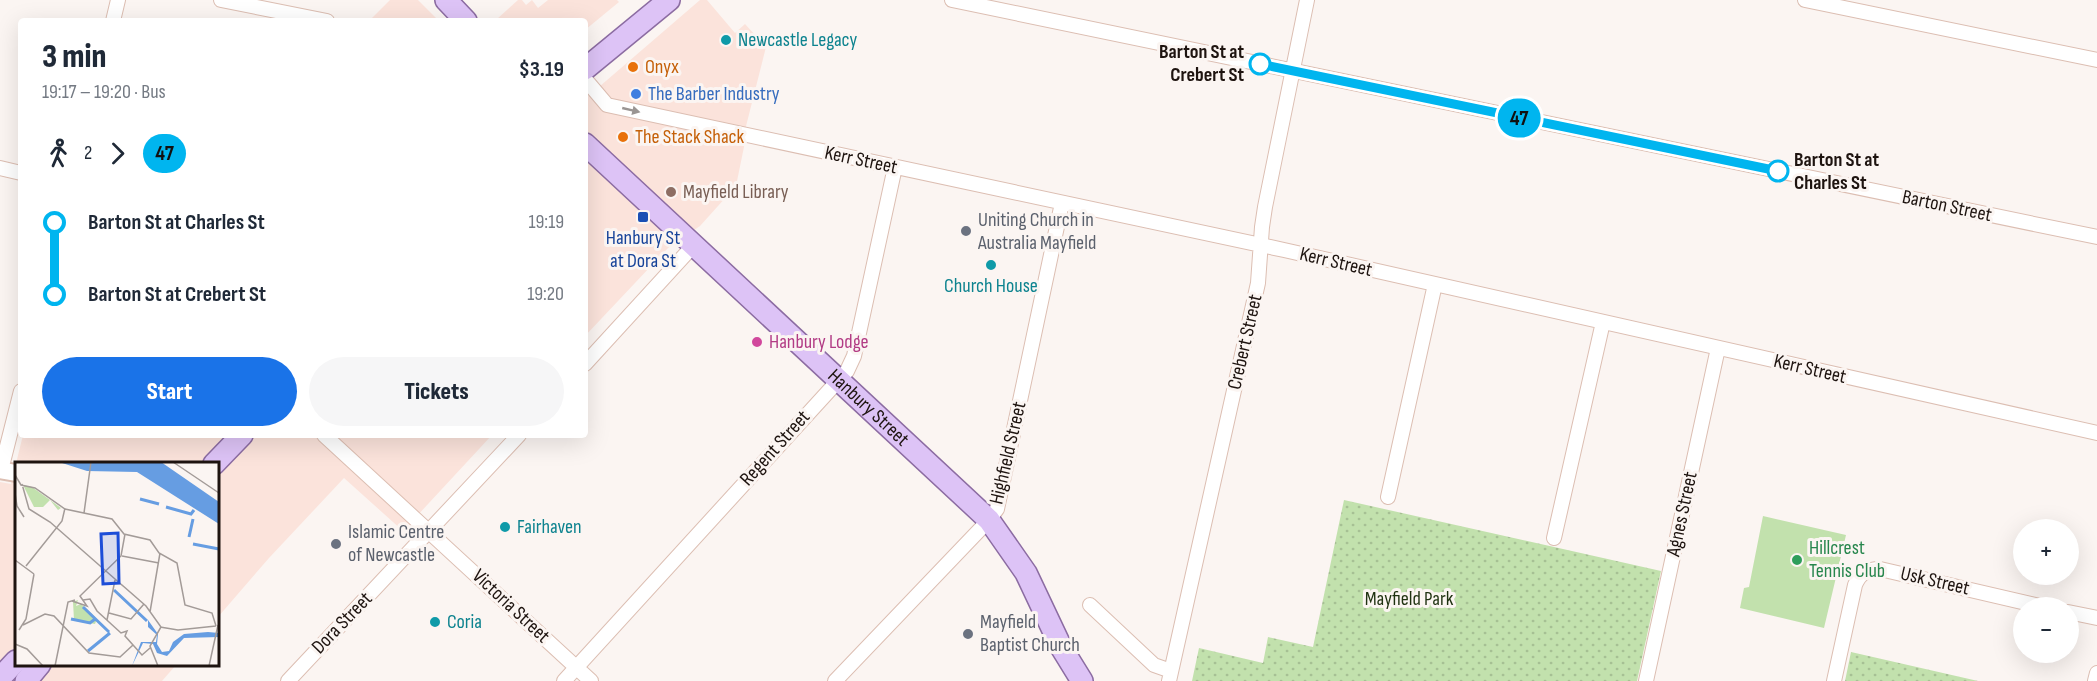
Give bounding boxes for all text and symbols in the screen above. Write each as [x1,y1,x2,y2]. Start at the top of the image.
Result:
place label: Newcastle Legacy [738,28,857,52]
marker: Newcastle Legacy [719,33,733,47]
text: 3 min [42,37,106,77]
place label: Barton St at Crebert St [1159,40,1244,87]
marker: Barton St at Crebert St [1249,53,1271,75]
place label: Onyx [645,55,679,79]
text: $3.19 [519,56,564,83]
marker: Onyx [626,60,640,74]
text: 19:17 – 19:20 · Bus [42,80,166,104]
place label: The Barber Industry [648,82,780,106]
marker: The Barber Industry [629,87,643,101]
line badge: 47 [1492,98,1546,138]
one-way arrow [622,106,641,115]
text: 47 [1510,106,1528,131]
place label: The Stack Shack [635,125,745,149]
marker: The Stack Shack [616,130,630,144]
icon: walk [42,137,75,170]
icon: forward [101,137,134,170]
text: 2 [84,141,92,165]
text: 47 [155,141,174,166]
street label: Kerr Street [823,141,899,179]
place label: Barton St at Charles St [1794,148,1879,195]
marker: Barton St at Charles St [1767,160,1789,182]
place label: Mayfield Library [683,180,789,204]
marker: Mayfield Library [664,185,678,199]
street label: Barton Street [1900,185,1994,227]
place label: Uniting Church in Australia Mayfield [977,208,1096,255]
text: Barton St at Charles St [88,209,265,236]
text: 19:19 [529,210,564,234]
marker: Hanbury St at Dora St [636,210,650,224]
marker: Uniting Church in Australia Mayfield [959,224,973,238]
place label: Hanbury St at Dora St [606,226,680,273]
street label: Kerr Street [1297,242,1375,282]
marker: Church House [984,258,998,272]
place label: Church House [944,274,1038,298]
text: Barton St at Crebert St [88,281,266,308]
text: 19:20 [527,282,564,306]
street label: Crebert Street [1222,292,1268,392]
place label: Hanbury Lodge [769,330,869,354]
marker: Hanbury Lodge [750,335,764,349]
street label: Kerr Street [1771,349,1849,389]
button: Start [42,357,297,426]
button: Tickets [309,357,564,426]
street label: Hanbury Street [823,364,914,451]
street label: Highfield Street [985,399,1031,507]
street label: Regent Street [735,405,815,491]
inset map [15,462,219,666]
street label: Agnes Street [1661,469,1703,560]
place label: Fairhaven [517,515,582,539]
map controls [2013,519,2079,663]
button: + [2013,519,2079,585]
place label: Islamic Centre of Newcastle [348,520,444,567]
marker: Fairhaven [498,520,512,534]
place label: Hillcrest Tennis Club [1809,536,1885,583]
marker: Islamic Centre of Newcastle [329,537,343,551]
marker: Hillcrest Tennis Club [1790,553,1804,567]
street label: Usk Street [1898,561,1972,601]
street label: Victoria Street [467,564,555,648]
street label: Dora Street [307,587,377,659]
park label: Mayfield Park [1365,587,1454,611]
button: − [2013,597,2079,663]
place label: Coria [447,610,482,634]
place label: Mayfield Baptist Church [980,610,1080,657]
marker: Coria [428,615,442,629]
marker: Mayfield Baptist Church [961,627,975,641]

